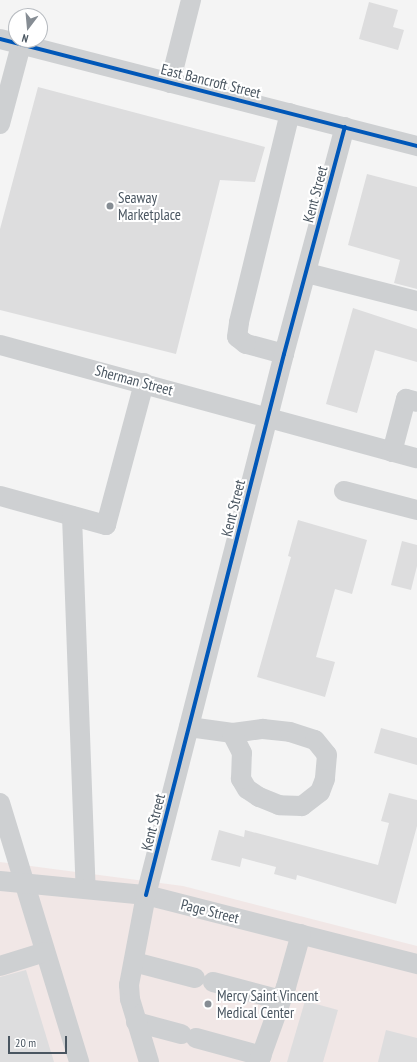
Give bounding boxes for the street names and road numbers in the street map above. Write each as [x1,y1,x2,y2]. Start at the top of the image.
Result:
street label: East Bancroft Street [159,60,263,102]
street label: Kent Street [299,164,331,224]
street label: Sherman Street [93,361,175,399]
street label: Kent Street [217,478,249,538]
street label: Kent Street [137,792,169,852]
street label: Page Street [179,895,241,927]

